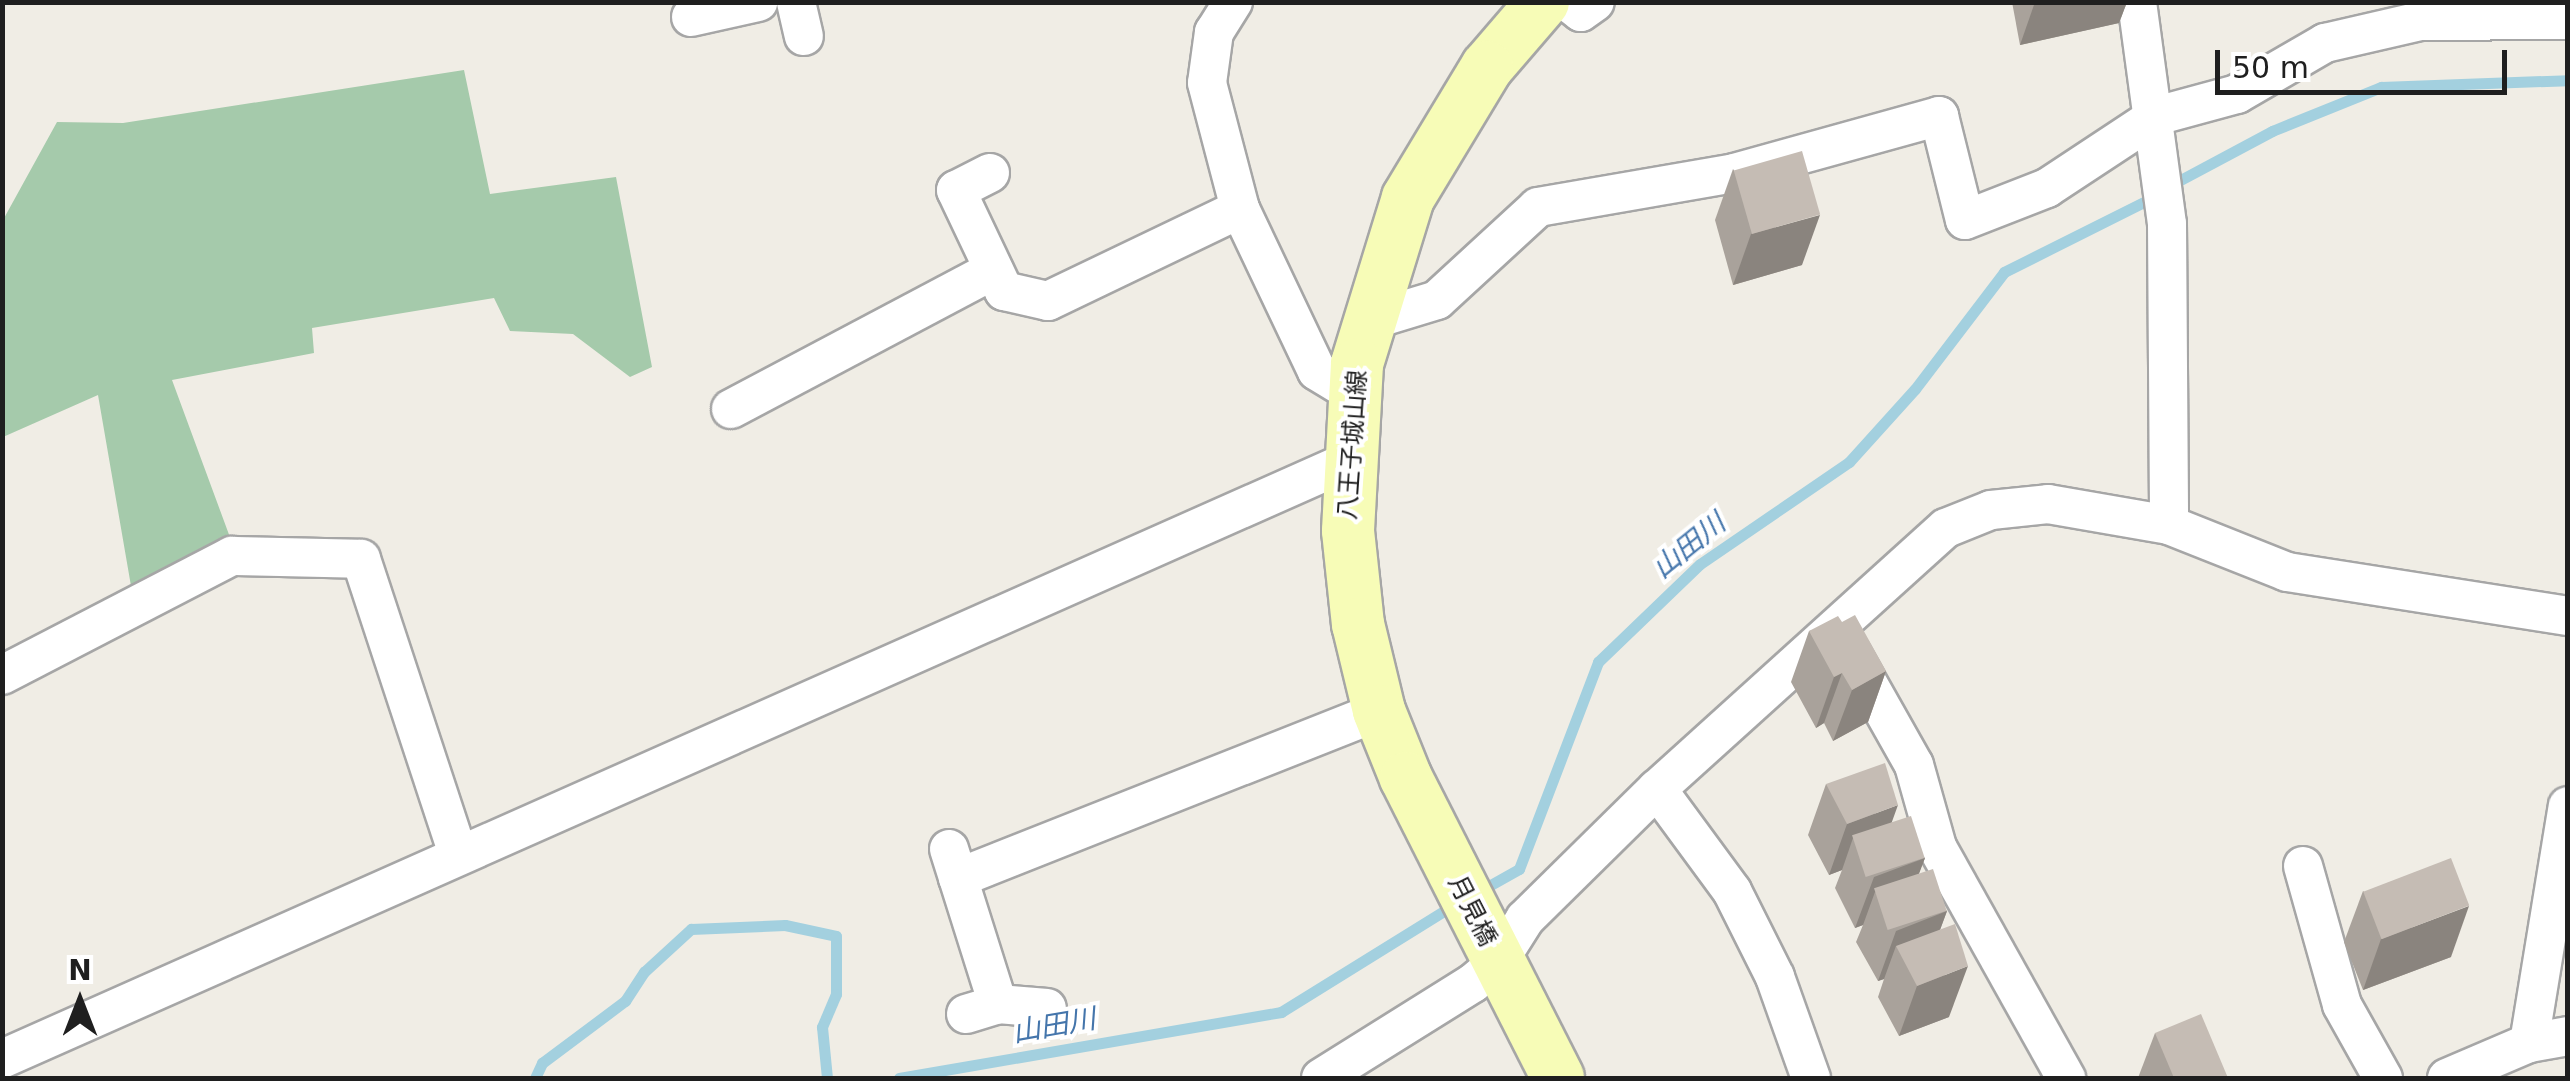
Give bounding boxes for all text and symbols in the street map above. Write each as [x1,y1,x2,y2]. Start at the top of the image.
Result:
scale bar [2220,30,2512,92]
text: 50 m [2232,50,2309,85]
street label: 八王子城山線 [1333,369,1373,521]
water label: 山田川 [1646,507,1732,585]
street label: 月見橋 [1442,871,1502,951]
north arrow [30,951,130,1051]
text: N [68,954,92,987]
water label: 山田川 [1010,1002,1098,1050]

